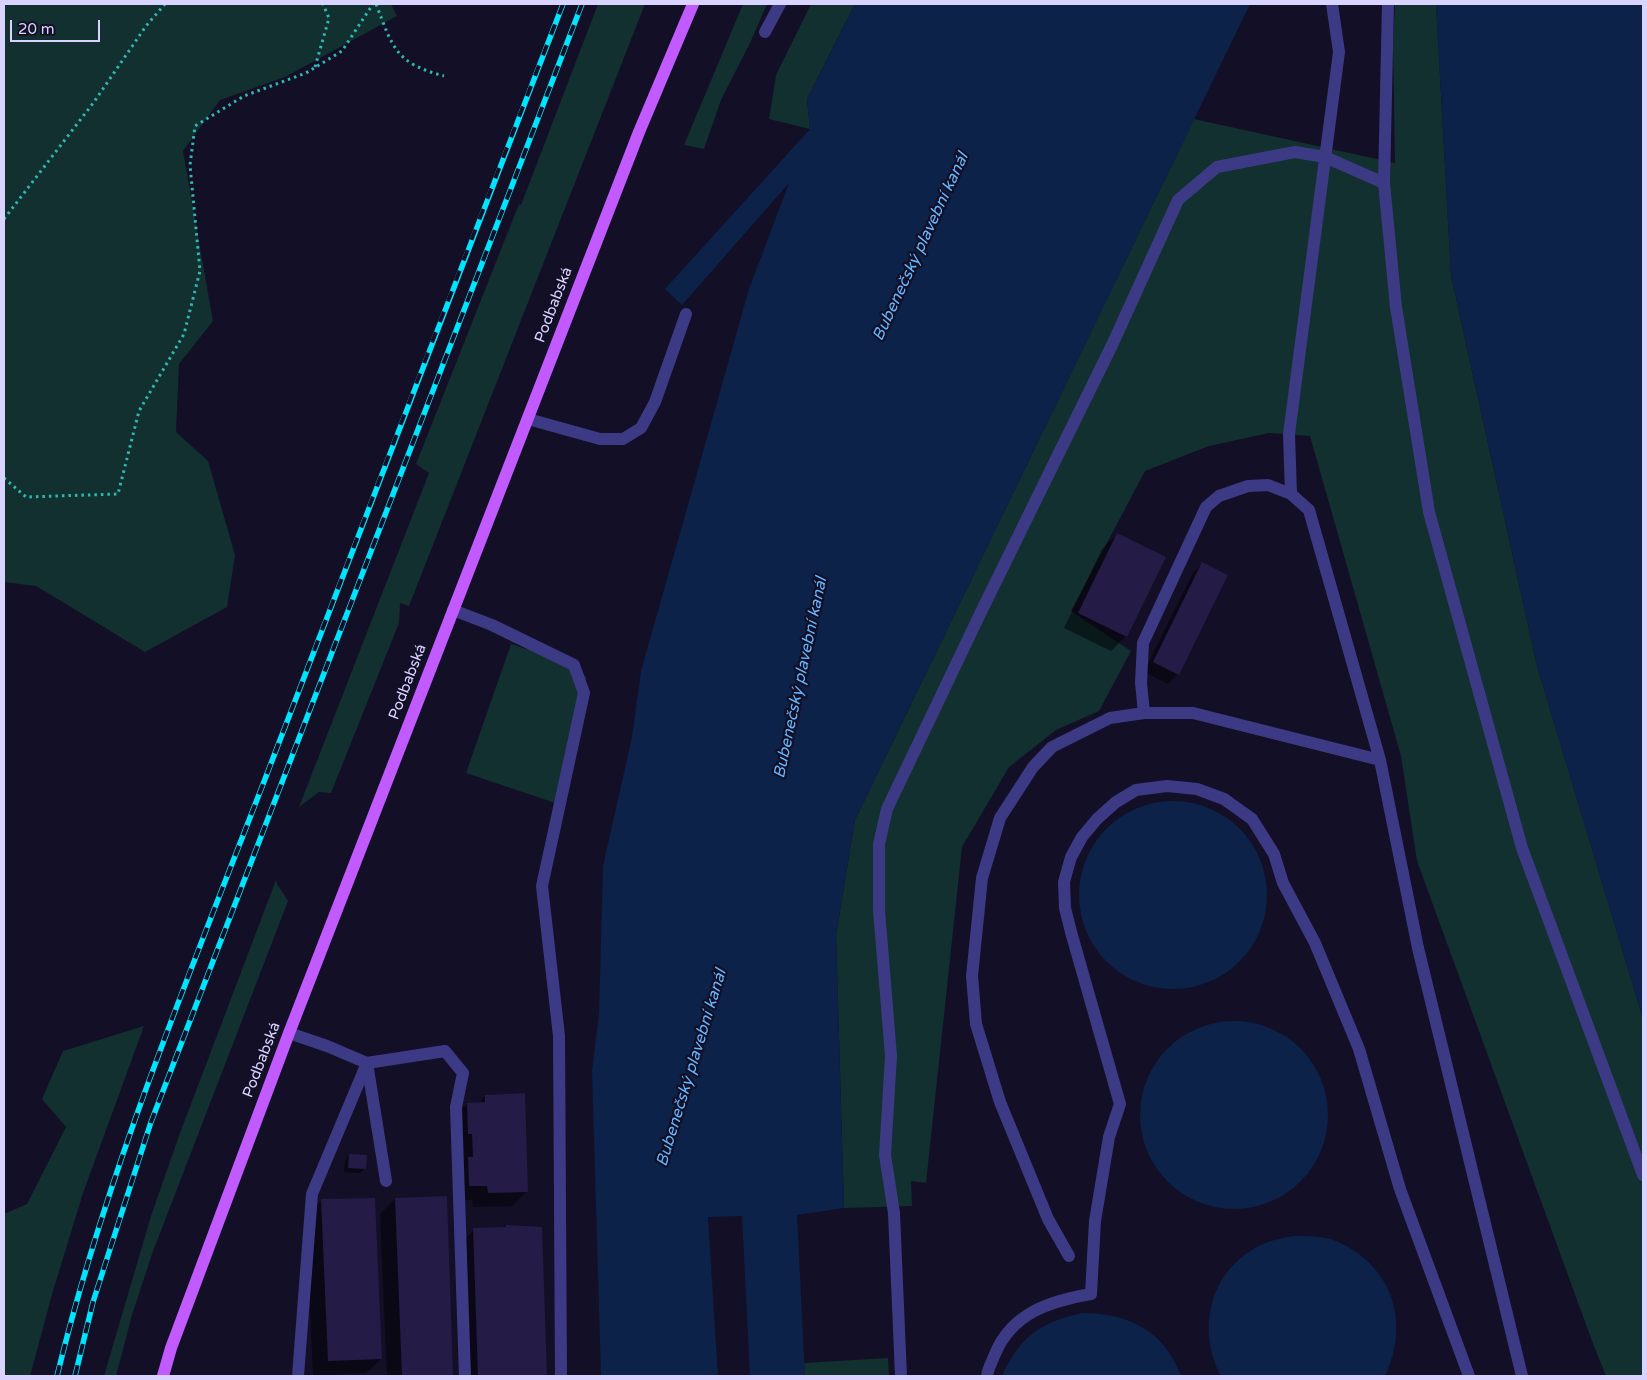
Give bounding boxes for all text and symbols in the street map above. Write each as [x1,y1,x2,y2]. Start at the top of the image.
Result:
scale bar [12,10,102,42]
text: 20 m [18,20,55,38]
water label: Bubenečský plavební kanál [869,150,973,344]
street label: Podbabská [531,265,577,345]
water label: Bubenečský plavební kanál [770,576,832,780]
street label: Podbabská [385,642,431,722]
water label: Bubenečský plavební kanál [653,967,731,1169]
street label: Podbabská [239,1020,285,1100]

